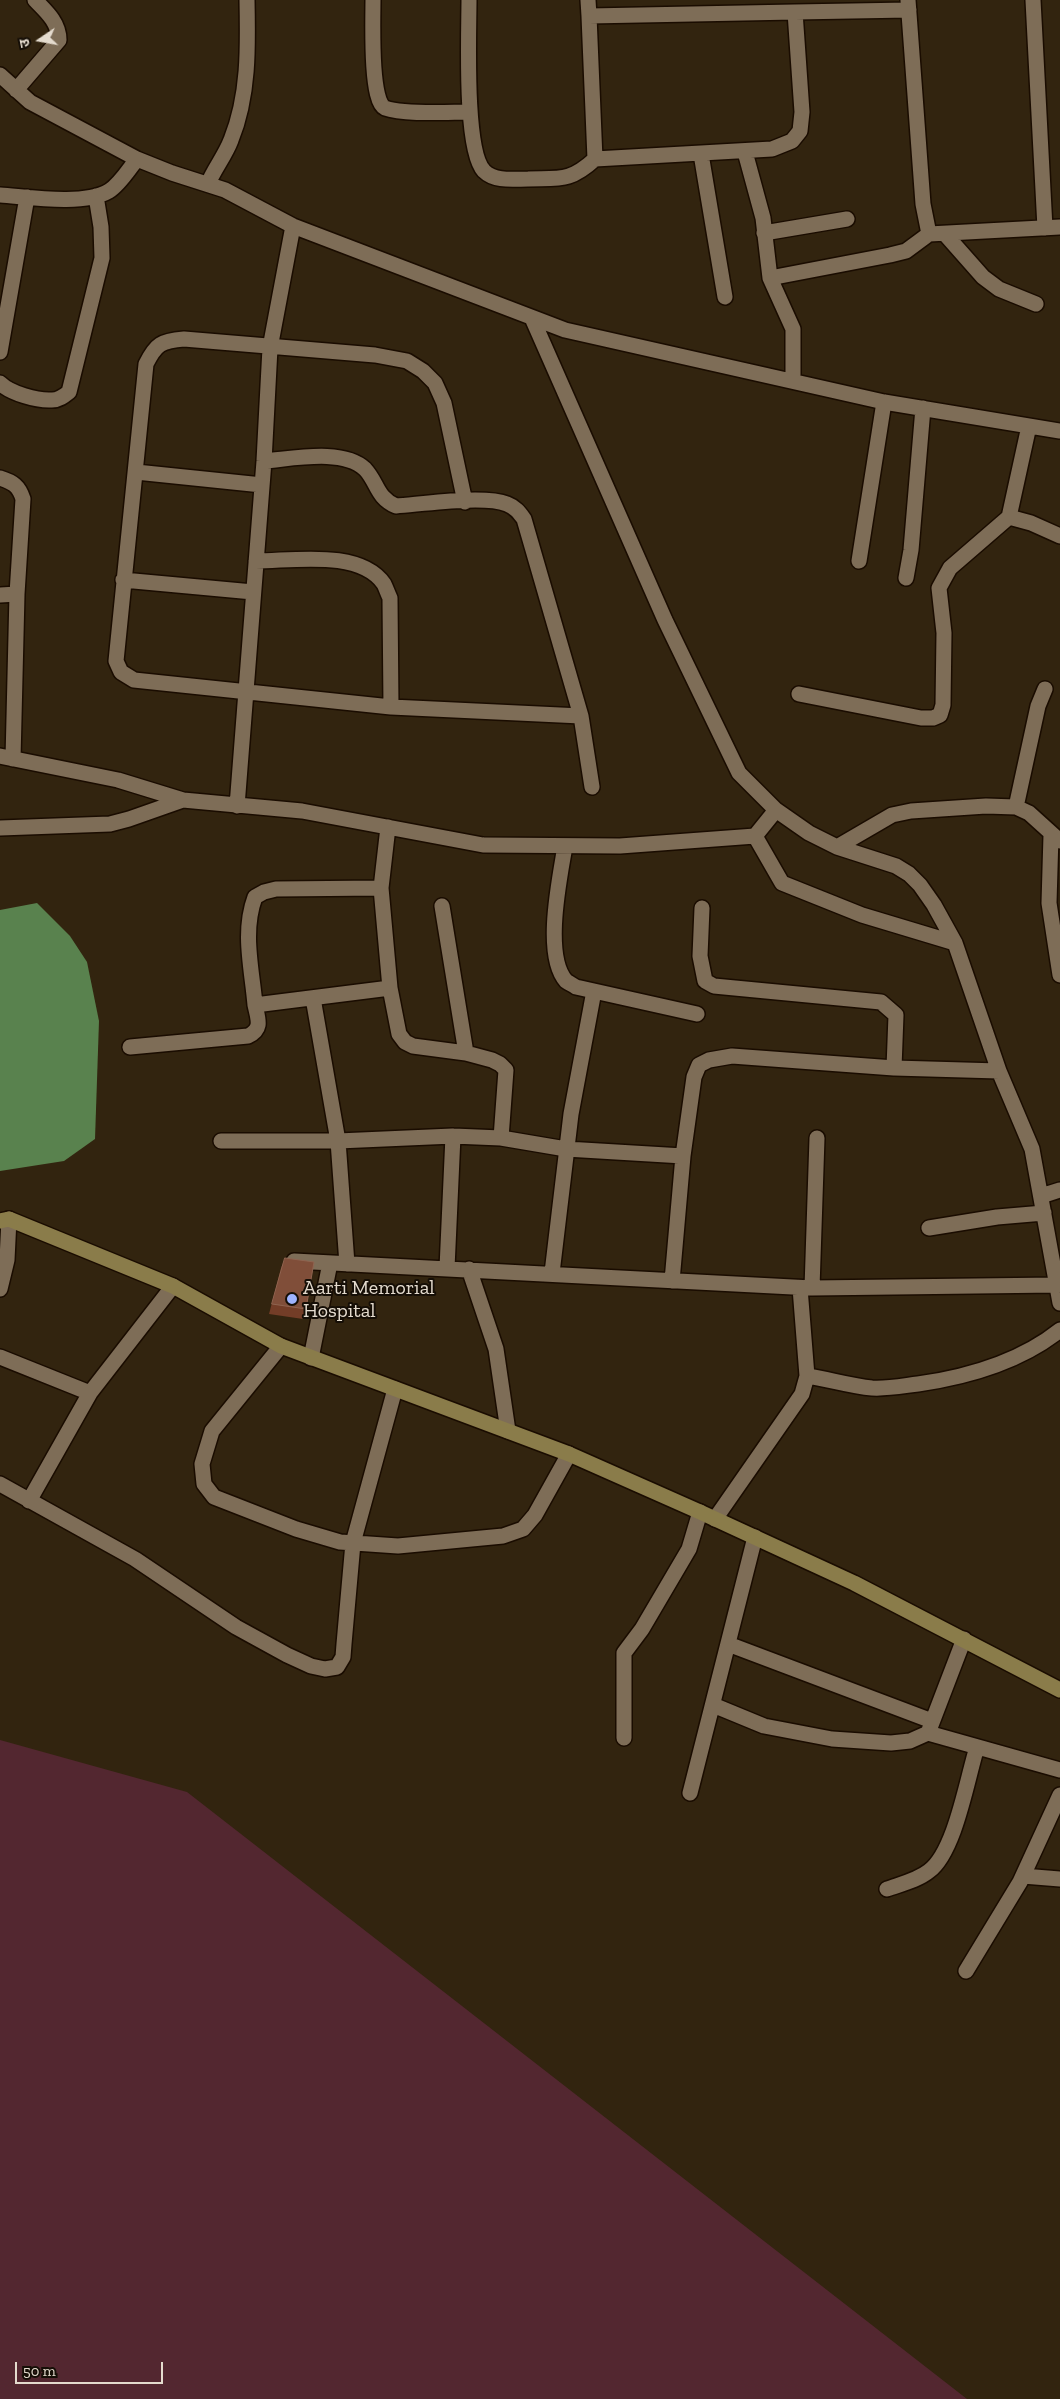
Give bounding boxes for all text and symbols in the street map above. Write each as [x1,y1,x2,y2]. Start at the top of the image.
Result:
north arrow [15,15,65,65]
text: उ [16,37,34,49]
place label: Aarti Memorial Hospital [303,1276,435,1323]
marker: Aarti Memorial Hospital [285,1292,299,1306]
scale bar [18,2352,165,2384]
text: 50 m [23,2362,56,2380]

